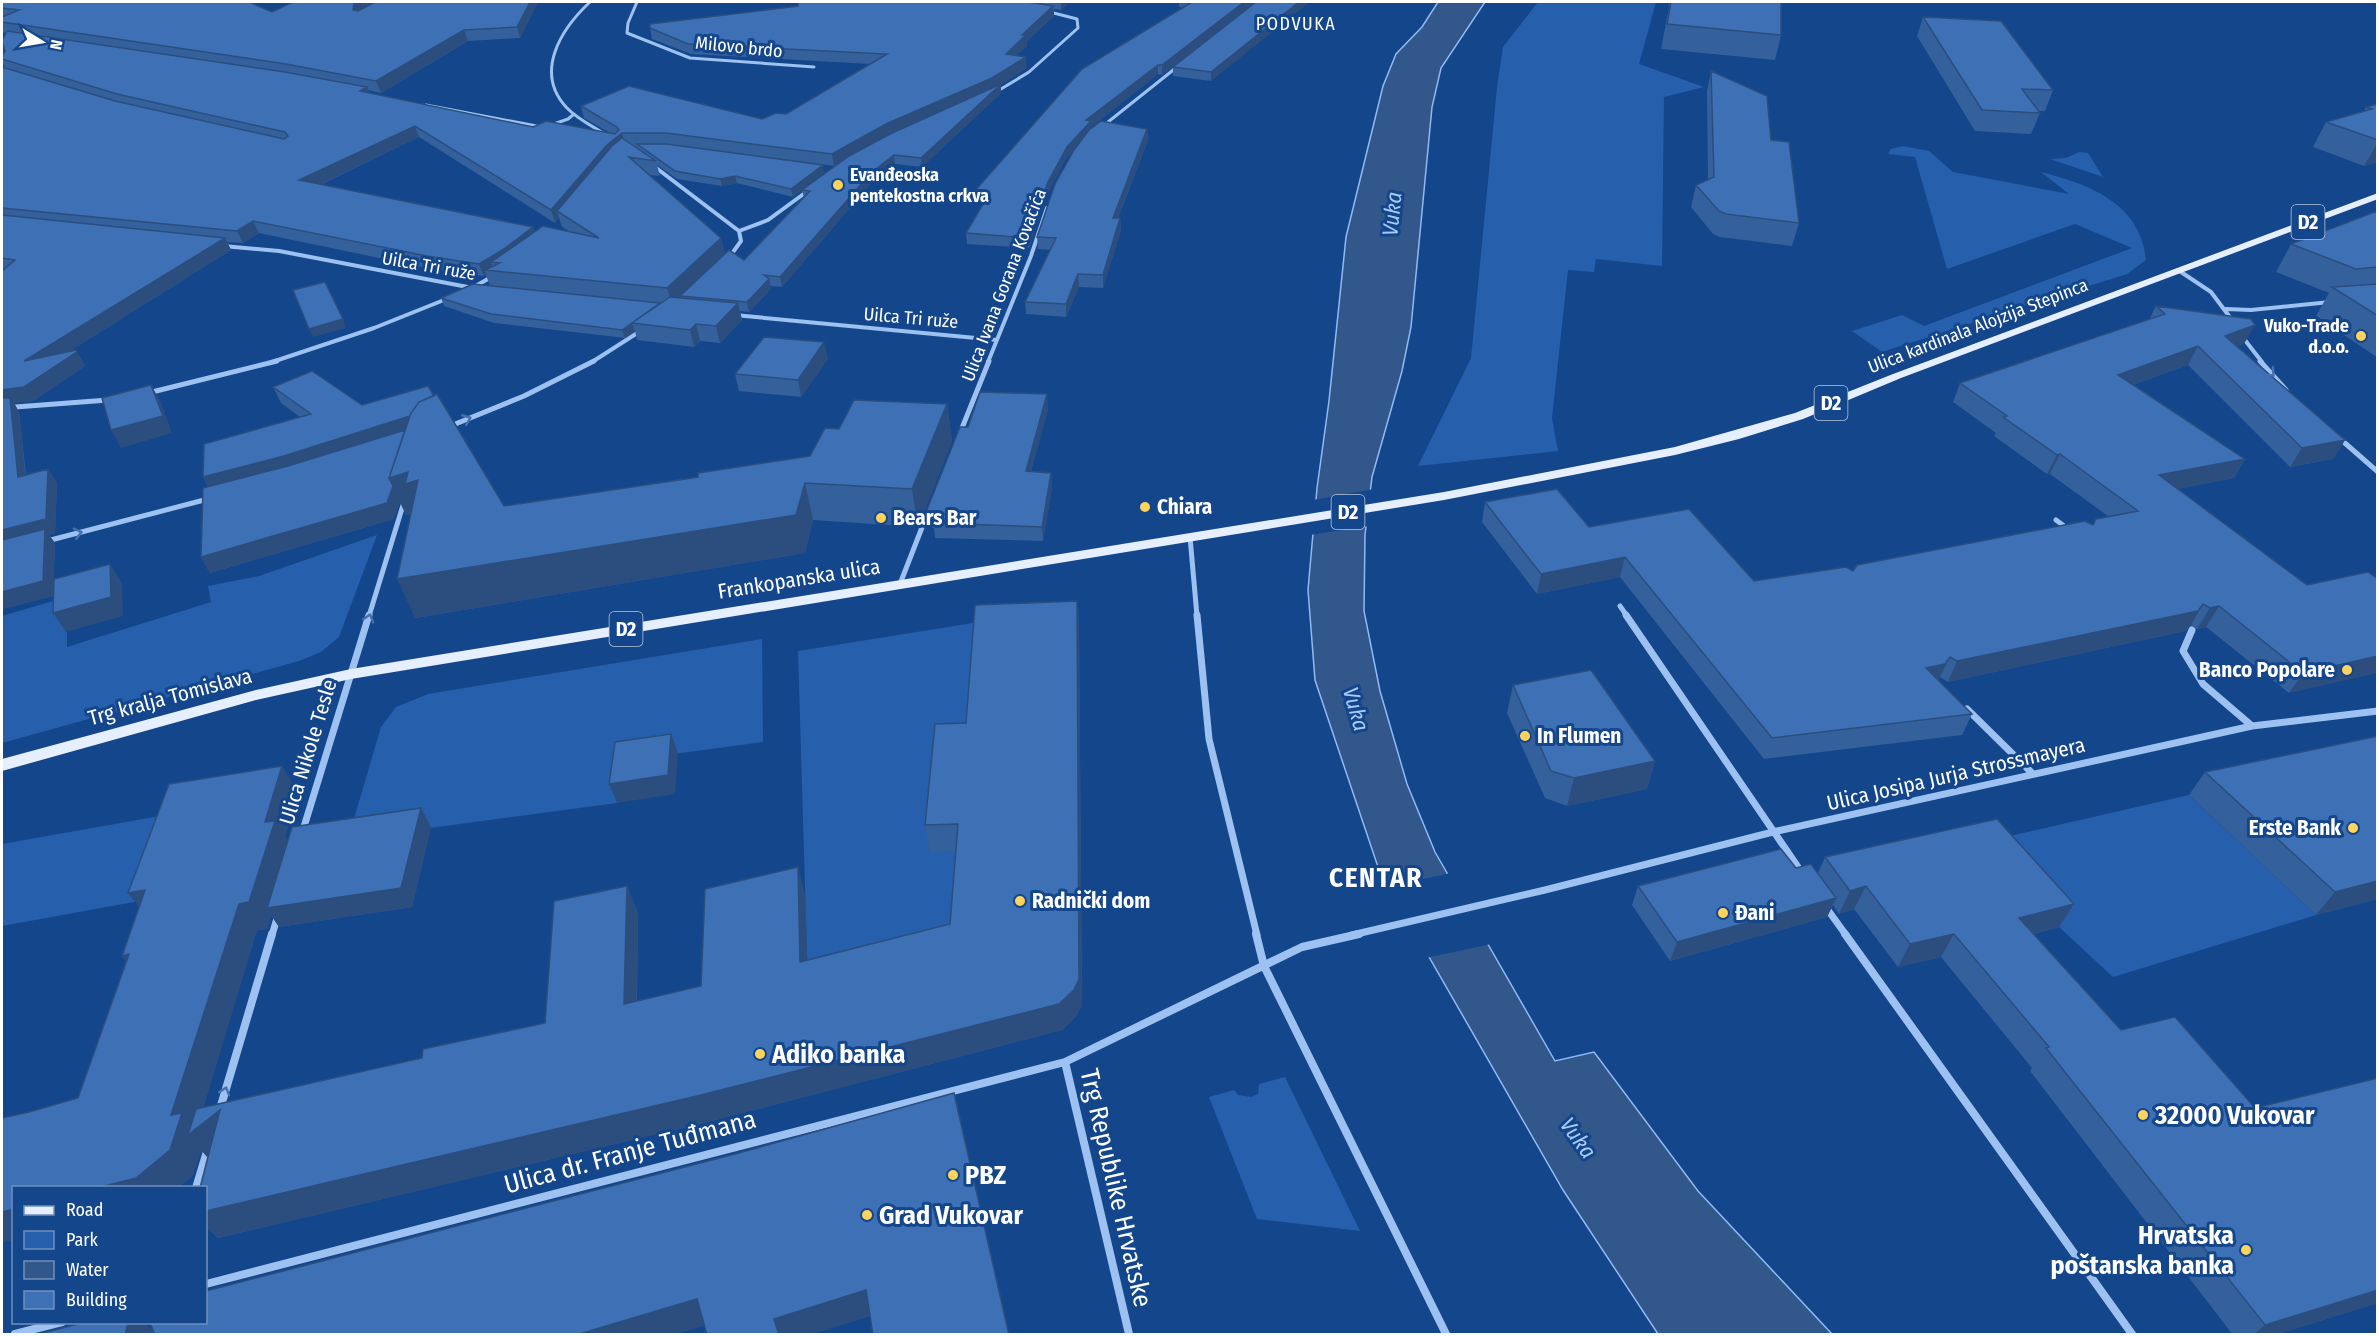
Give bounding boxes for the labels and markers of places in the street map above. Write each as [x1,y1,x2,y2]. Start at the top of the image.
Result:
place label: Evanđeoska pentekostna crkva [850,164,989,207]
marker: Evanđeoska pentekostna crkva [831,178,845,192]
place label: Vuko-Trade d.o.o. [2263,315,2349,358]
marker: Vuko-Trade d.o.o. [2354,329,2368,343]
place label: Chiara [1157,494,1212,520]
marker: Chiara [1138,500,1152,514]
place label: Bears Bar [893,505,977,531]
marker: Bears Bar [874,511,888,525]
place label: Banco Popolare [2199,657,2335,683]
marker: Banco Popolare [2340,663,2354,677]
place label: In Flumen [1537,723,1621,749]
marker: In Flumen [1518,729,1532,743]
place label: Erste Bank [2249,815,2341,841]
marker: Erste Bank [2346,821,2360,835]
place label: Radnički dom [1032,888,1150,914]
marker: Radnički dom [1013,894,1027,908]
place label: Đani [1735,900,1775,926]
marker: Đani [1716,906,1730,920]
place label: Adiko banka [771,1039,906,1070]
marker: Adiko banka [753,1047,767,1061]
place label: 32000 Vukovar [2154,1100,2315,1131]
marker: 32000 Vukovar [2136,1108,2150,1122]
place label: PBZ [965,1160,1006,1191]
marker: PBZ [946,1168,960,1182]
place label: Grad Vukovar [879,1200,1023,1231]
marker: Grad Vukovar [860,1208,874,1222]
place label: Hrvatska poštanska banka [2050,1220,2234,1281]
marker: Hrvatska poštanska banka [2239,1243,2253,1257]

